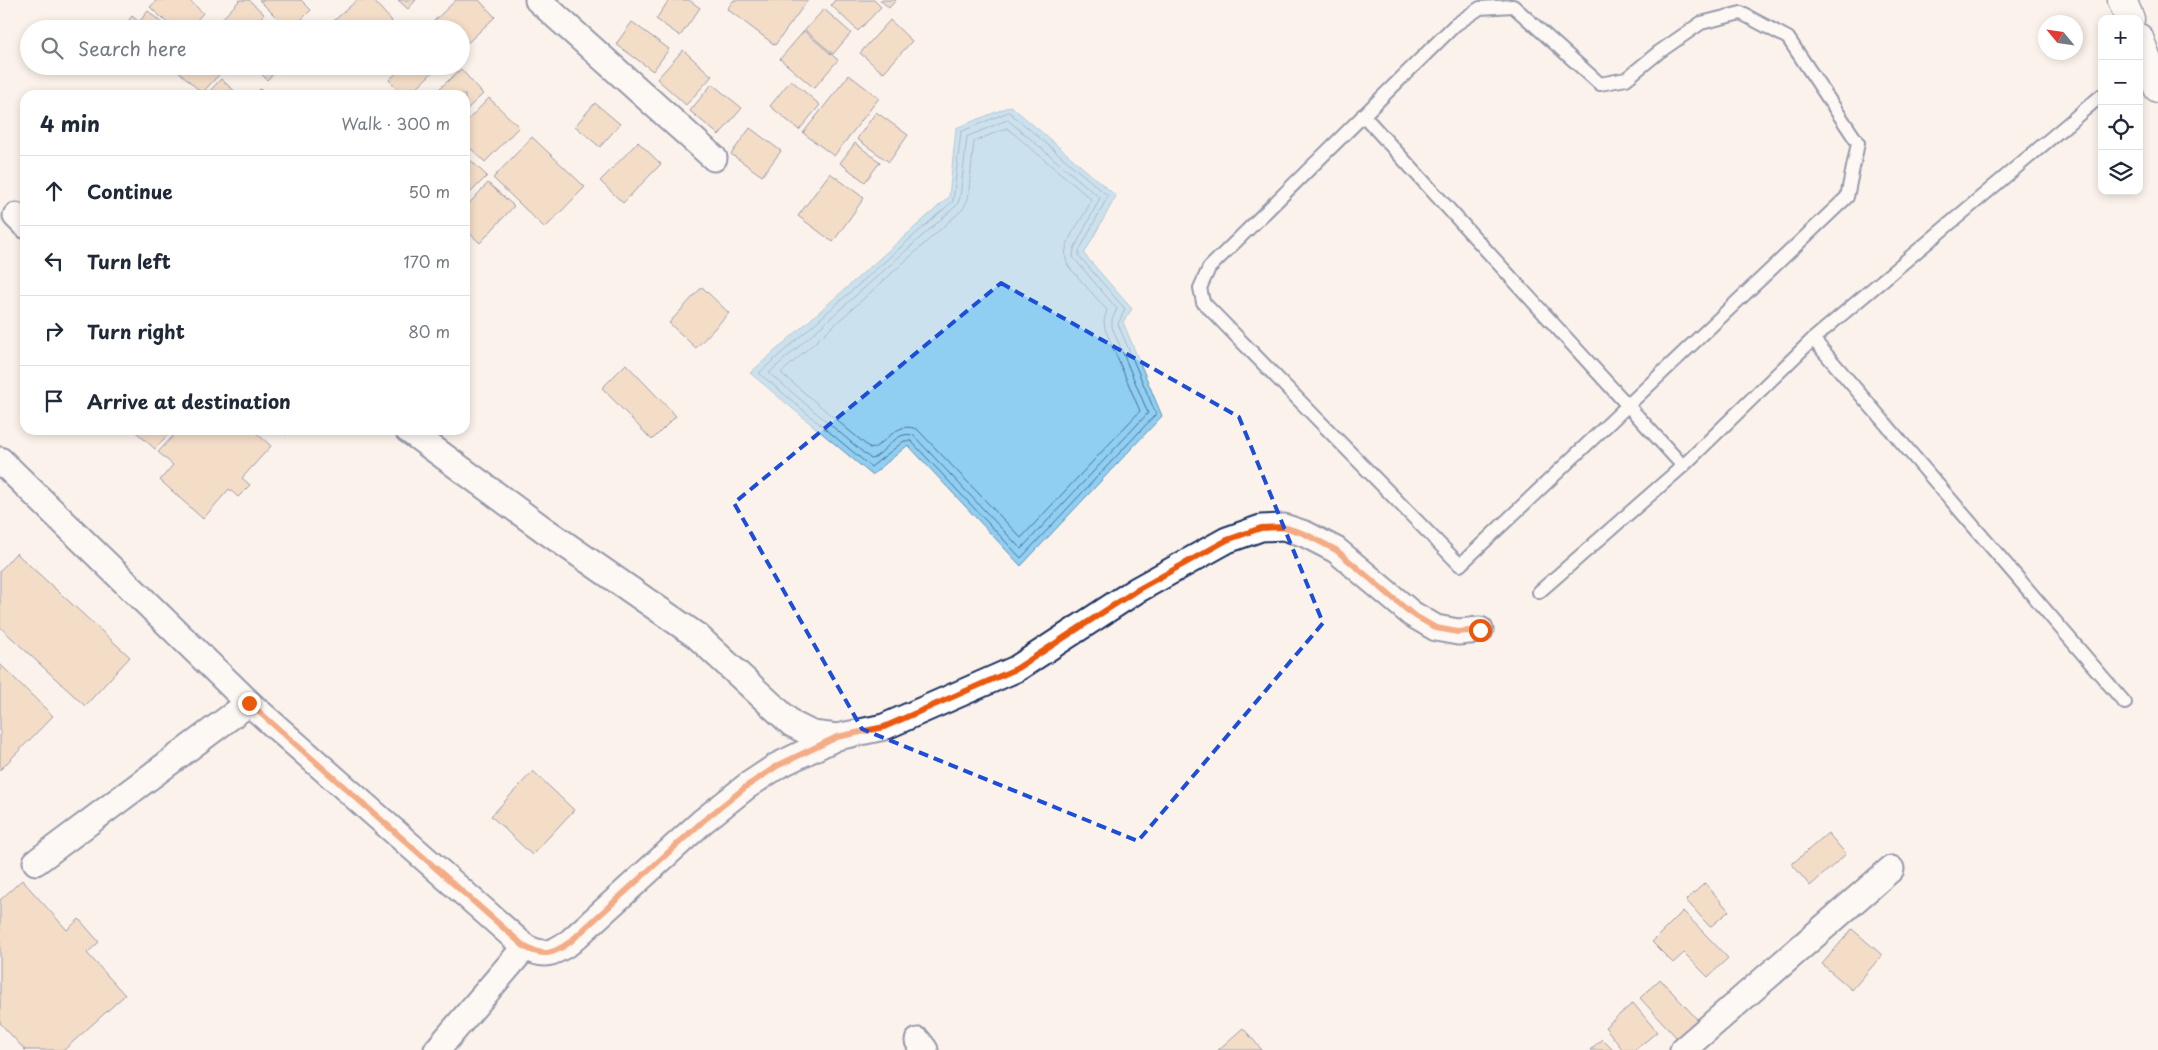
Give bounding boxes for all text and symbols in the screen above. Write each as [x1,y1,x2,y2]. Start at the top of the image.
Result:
north arrow [2038,15,2083,60]
map controls [2098,15,2143,195]
button: + [2098,15,2143,60]
search box [20,20,470,75]
icon: search [38,34,66,62]
text: Search here [78,34,187,62]
button: − [2098,60,2143,105]
button: locate [2098,105,2143,150]
text: 4 min [40,107,100,139]
text: Walk · 300 m [341,111,450,135]
button: layers [2098,150,2143,195]
icon: ahead [40,177,68,205]
text: Continue [87,177,173,205]
text: 50 m [409,179,450,203]
icon: left [40,247,68,275]
text: Turn left [87,247,171,275]
text: 170 m [404,249,450,273]
icon: right [40,317,68,345]
text: Turn right [87,317,185,345]
text: 80 m [408,319,450,343]
icon: arrive [40,387,68,415]
text: Arrive at destination [87,387,291,415]
route start [1469,619,1492,642]
route end [238,692,261,715]

